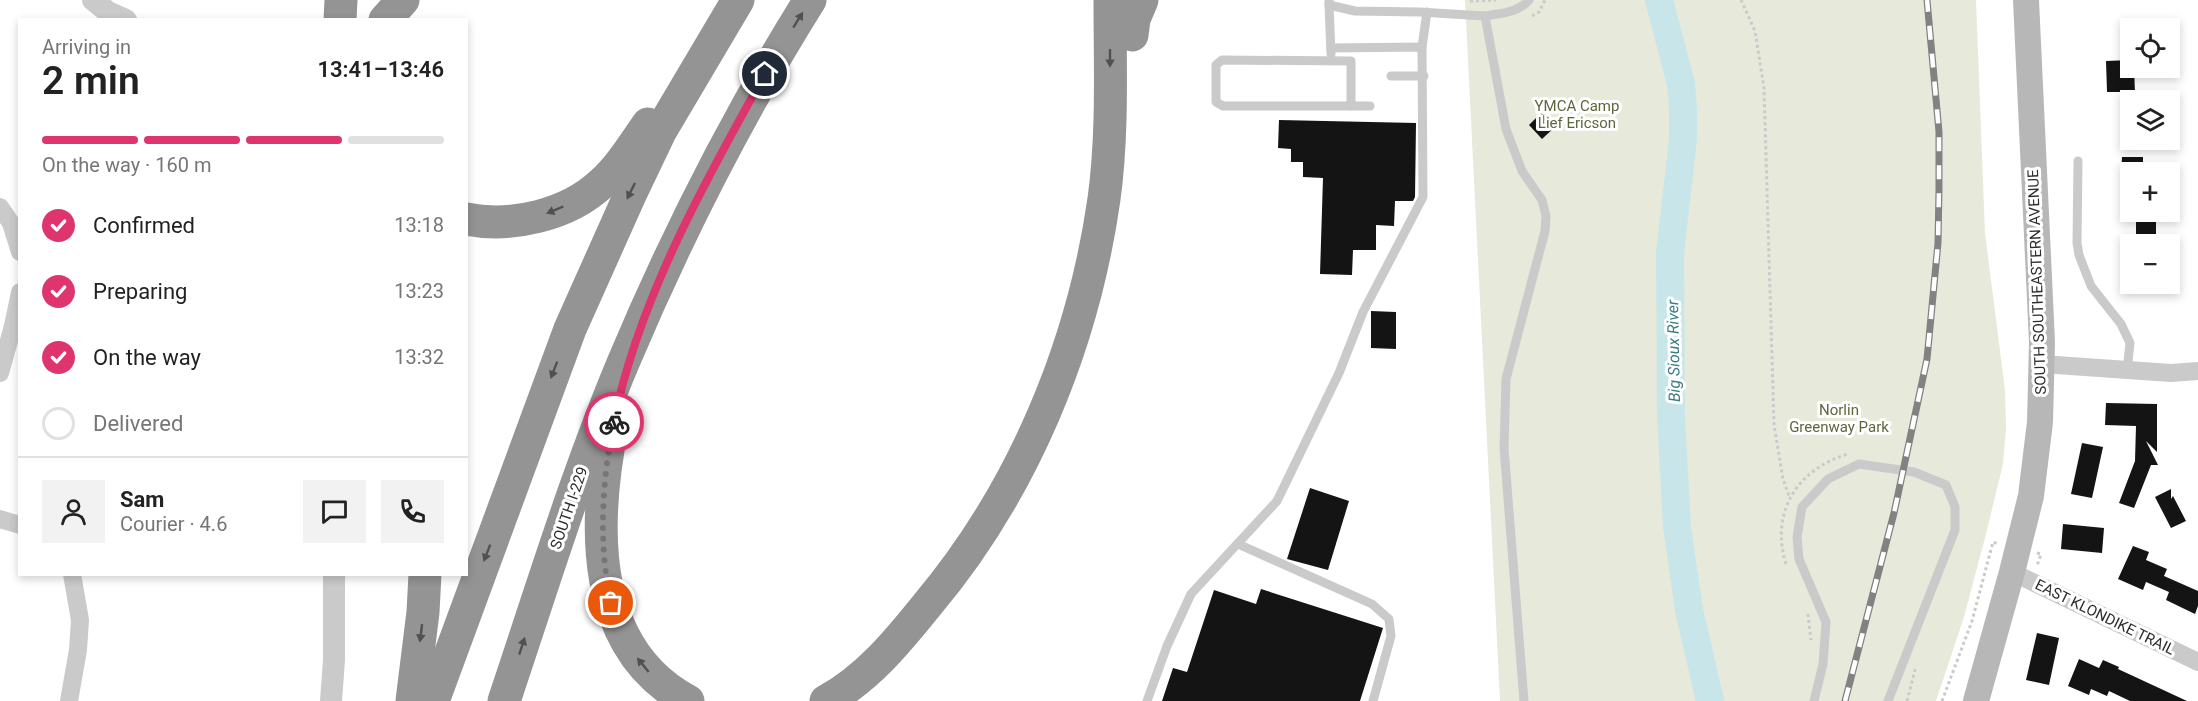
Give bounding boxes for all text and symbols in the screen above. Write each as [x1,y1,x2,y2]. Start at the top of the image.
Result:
one-way arrow [792,11,803,28]
map controls [2120,18,2180,294]
button: locate [2120,18,2180,78]
text: Arriving in [42,35,131,59]
pin [739,48,790,99]
one-way arrow [1105,49,1115,68]
text: 13:41–13:46 [317,57,444,82]
icon: home [748,57,781,90]
text: 2 min [42,58,140,104]
button: layers [2120,90,2180,150]
park label: YMCA Camp Lief Ericson [1535,97,1619,132]
text: On the way · 160 m [42,153,211,177]
button: + [2120,162,2180,222]
street label: SOUTH SOUTHEASTERN AVENUE [2024,169,2050,395]
one-way arrow [627,183,636,200]
one-way arrow [546,205,564,215]
icon: check [42,209,75,242]
text: Confirmed [93,213,195,238]
text: 13:18 [394,213,444,237]
button: − [2120,234,2180,294]
icon: check [42,275,75,308]
text: Preparing [93,279,187,304]
text: 13:23 [394,279,444,303]
water label: Big Sioux River [1663,299,1684,402]
icon: check [42,341,75,374]
text: On the way [93,345,201,370]
text: 13:32 [394,345,444,369]
one-way arrow [549,362,559,380]
courier [584,392,644,452]
park label: Norlin Greenway Park [1789,401,1889,436]
icon: bike [598,406,631,439]
text: Delivered [93,411,183,436]
street label: SOUTH I-229 [547,464,591,552]
button: person [42,480,105,543]
button: chat [303,480,366,543]
button: phone [381,480,444,543]
text: Sam [120,487,164,512]
text: Courier · 4.6 [120,512,227,536]
one-way arrow [481,545,491,563]
street label: EAST KLONDIKE TRAIL [2032,575,2178,659]
pin [585,577,636,628]
icon: bag [594,586,627,619]
one-way arrow [416,623,426,642]
one-way arrow [518,636,528,654]
one-way arrow [636,657,649,673]

